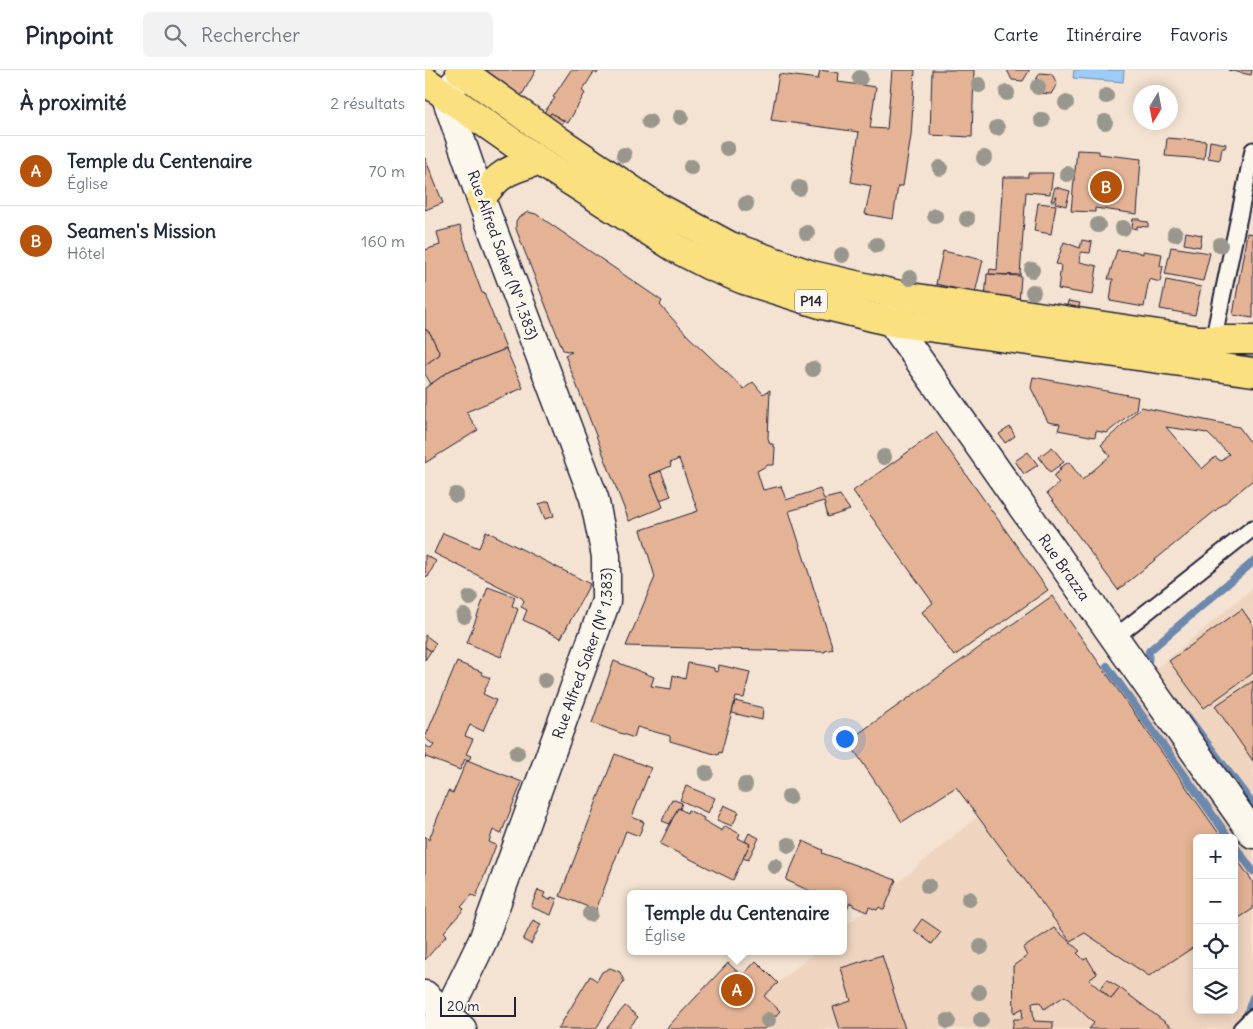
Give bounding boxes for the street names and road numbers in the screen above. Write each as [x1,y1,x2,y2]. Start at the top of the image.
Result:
street label: Rue Alfred Saker (N° 1.383) [463,168,543,342]
road number: P14 [795,290,827,312]
street label: Rue Brazza [1035,530,1095,604]
street label: Rue Alfred Saker (N° 1.383) [547,568,616,741]

